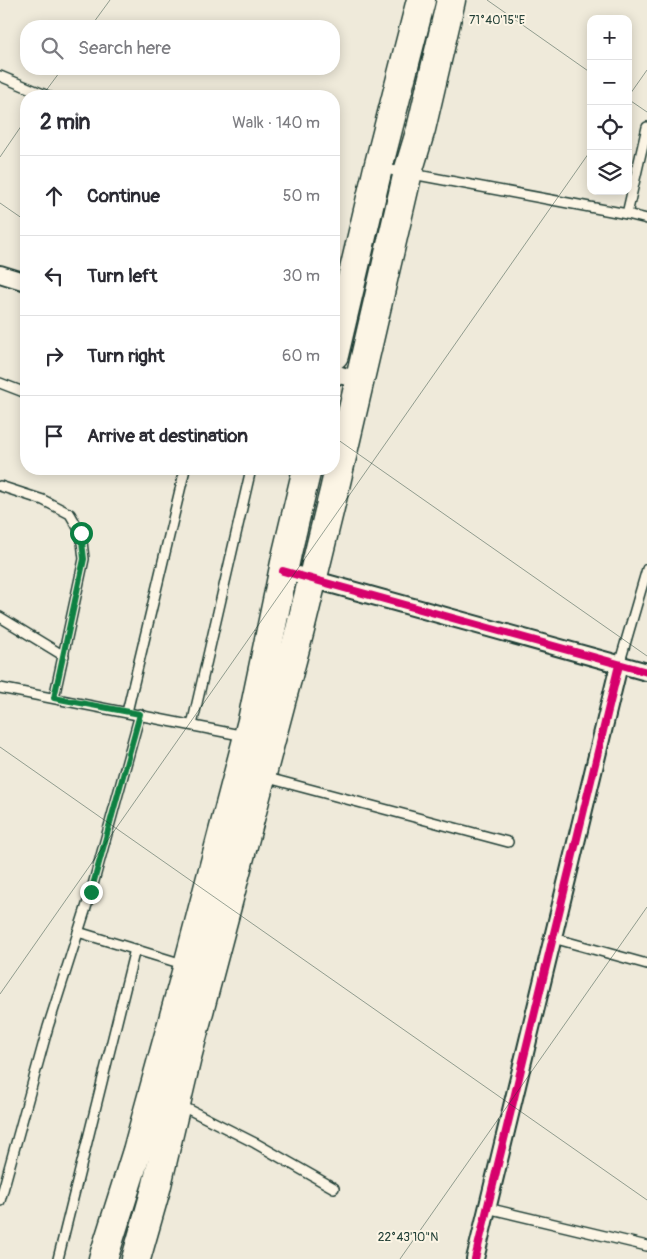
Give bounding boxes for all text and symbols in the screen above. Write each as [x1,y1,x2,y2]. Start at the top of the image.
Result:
text: 71°40'15"E [469,13,525,28]
map controls [587,15,632,195]
button: + [587,15,632,60]
search box [20,20,340,75]
icon: search [38,34,66,62]
text: Search here [78,36,171,60]
button: − [587,60,632,105]
button: locate [587,105,632,150]
text: 2 min [40,109,90,136]
text: Walk · 140 m [232,113,320,133]
button: layers [587,150,632,195]
icon: ahead [40,182,68,210]
text: Continue [87,184,160,208]
text: 50 m [283,186,320,206]
icon: left [40,262,68,290]
text: Turn left [87,264,157,288]
text: 30 m [282,266,320,286]
icon: right [40,342,68,370]
text: Turn right [87,344,165,368]
text: 60 m [282,346,320,366]
icon: arrive [40,422,68,450]
text: Arrive at destination [87,424,248,448]
route start [70,522,93,545]
route end [80,881,103,904]
text: 22°43'10"N [378,1230,438,1245]

